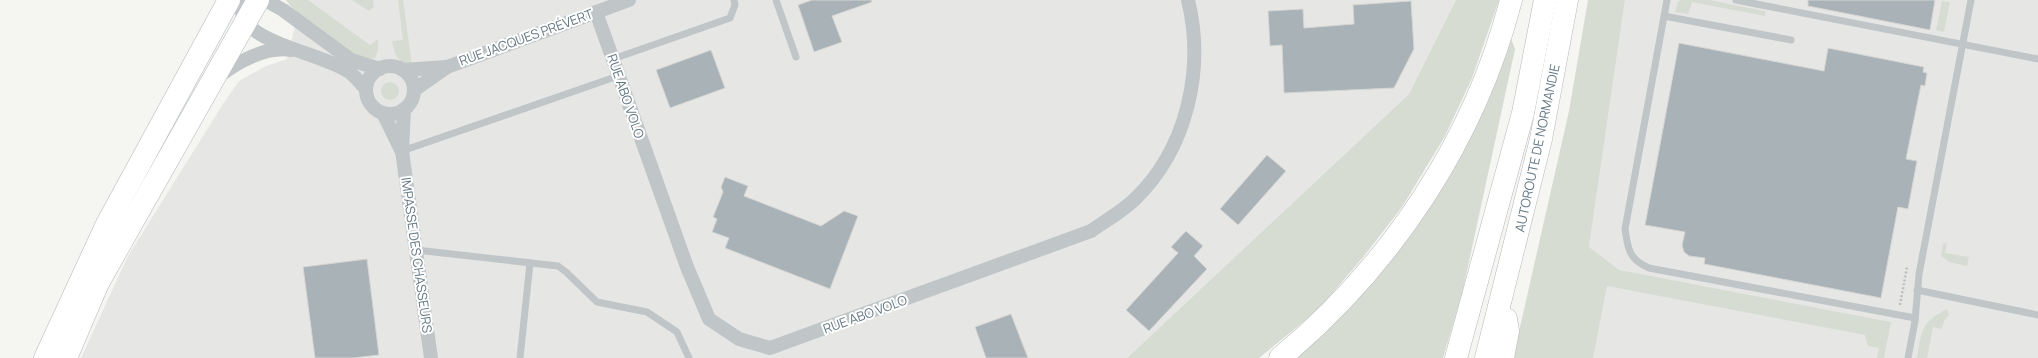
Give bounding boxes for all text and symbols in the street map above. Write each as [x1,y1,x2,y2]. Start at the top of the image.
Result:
street label: RUE JACQUES PRÉVERT [457,4,596,70]
street label: RUE ABO VOLO [603,51,649,141]
street label: AUTOROUTE DE NORMANDIE [1510,62,1564,234]
street label: IMPASSE DES CHASSEURS [397,176,437,334]
street label: RUE ABO VOLO [820,290,910,338]

